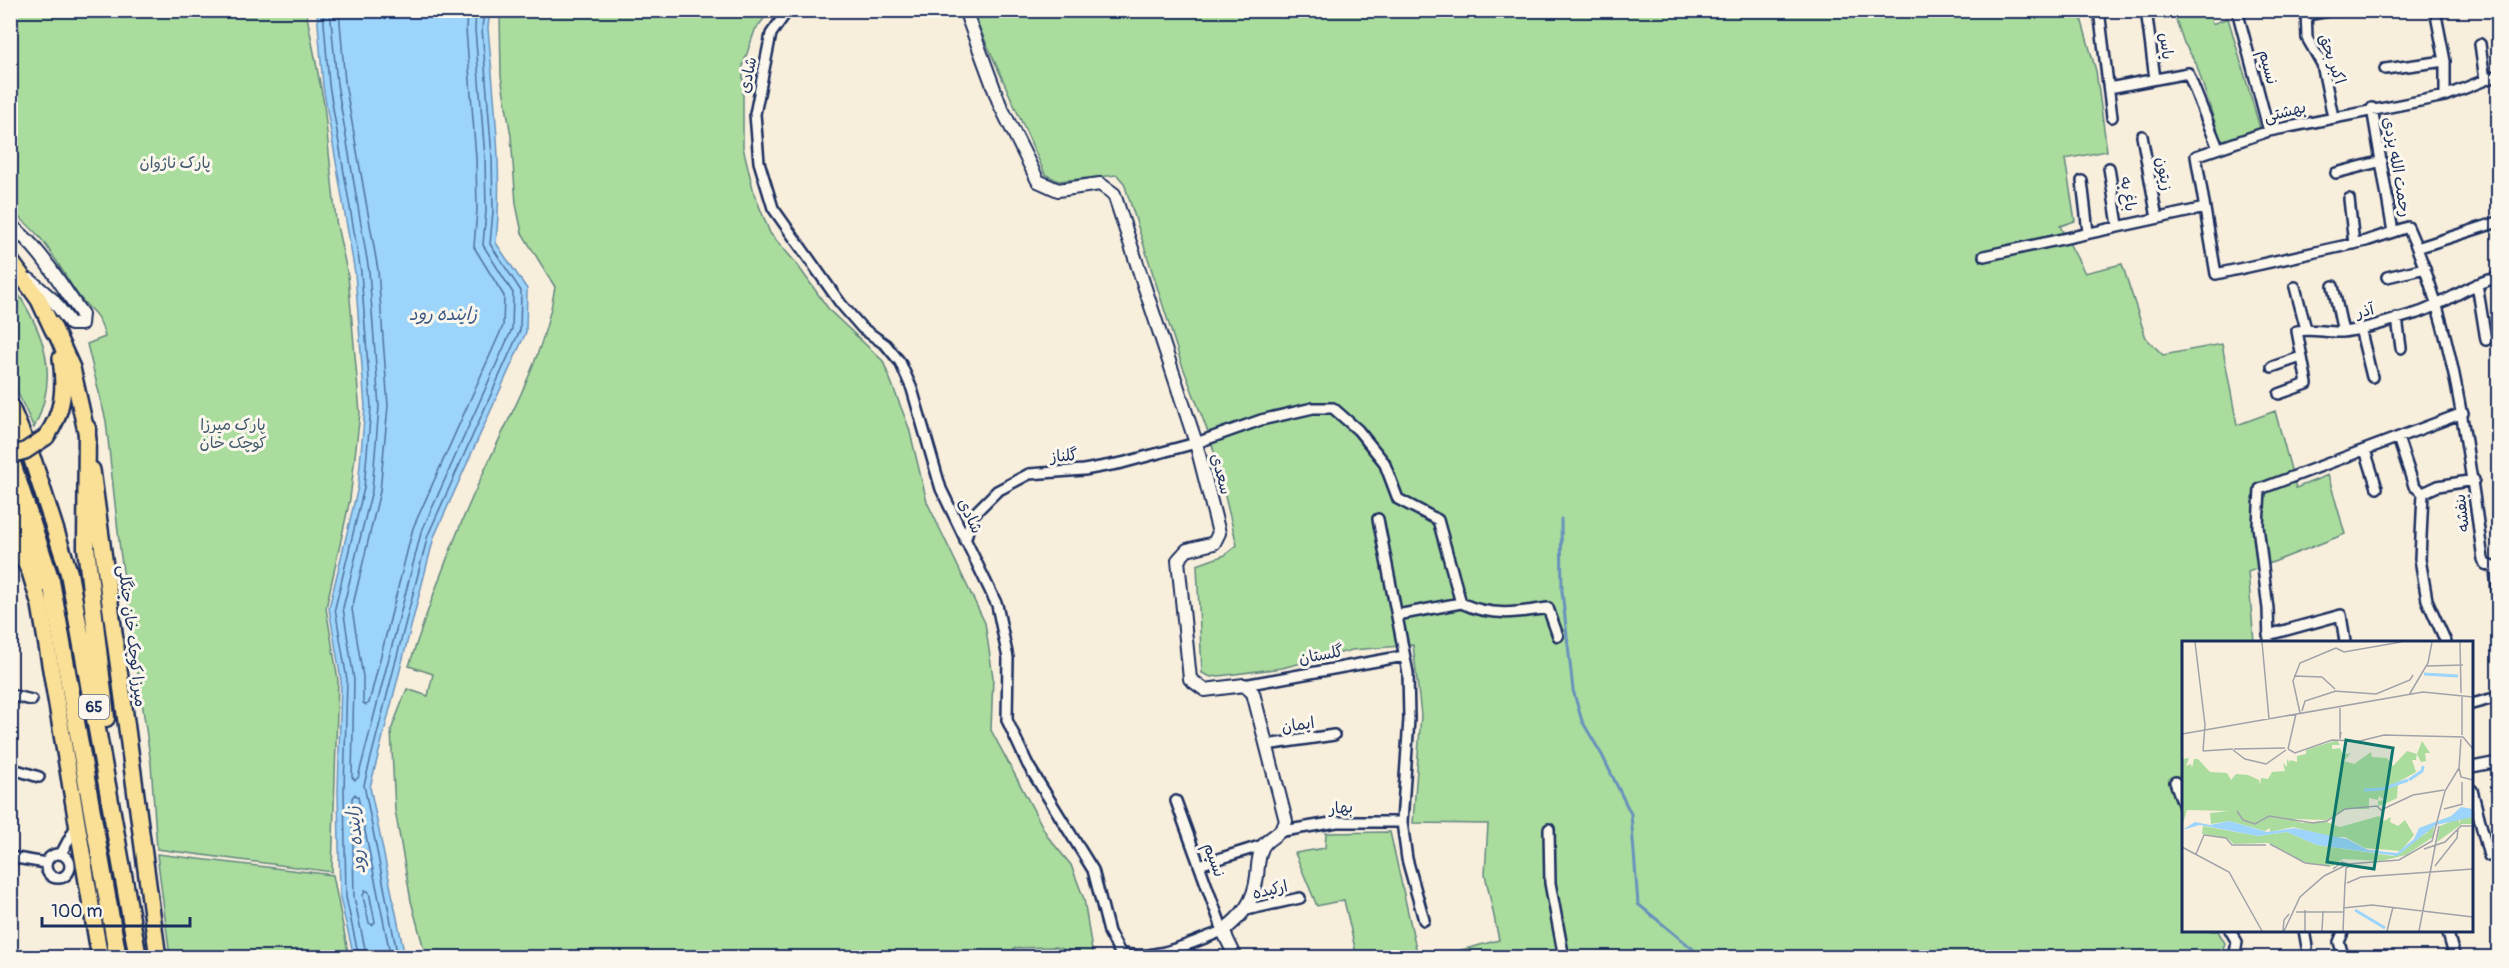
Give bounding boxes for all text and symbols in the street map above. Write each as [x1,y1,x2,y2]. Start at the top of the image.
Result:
street label: یاس [2154,31,2178,61]
street label: اکبر بحق [2314,31,2350,87]
street label: نسیم [2252,48,2282,87]
street label: شادی [734,55,762,95]
street label: بهشتی [2262,97,2308,127]
street label: رحمت الله یزدی [2378,115,2416,219]
park label: پارک ناژوان [139,153,211,173]
street label: زيتون [2151,155,2177,193]
street label: باغ به [2114,175,2141,213]
street label: آذر [2352,299,2377,323]
water label: زاینده رود [409,303,478,326]
park label: پارک میرزا کوچک خان [199,415,267,453]
street label: گلناز [1048,445,1078,467]
street label: سعدی [1206,451,1236,497]
street label: بنفشه [2450,493,2474,533]
street label: شادی [953,495,987,537]
street label: میرزا کوچک خان جنگلی [113,564,151,708]
street label: گلستان [1297,641,1345,669]
inset map [2182,641,2473,932]
road number: 65 [79,695,109,719]
street label: ایمان [1280,713,1316,737]
street label: بهار [1326,797,1354,819]
water label: زاینده رود [341,804,371,875]
street label: نسیم [1197,840,1229,880]
street label: ارکیده [1250,876,1290,904]
scale bar [42,890,190,928]
text: 100 m [51,900,103,923]

